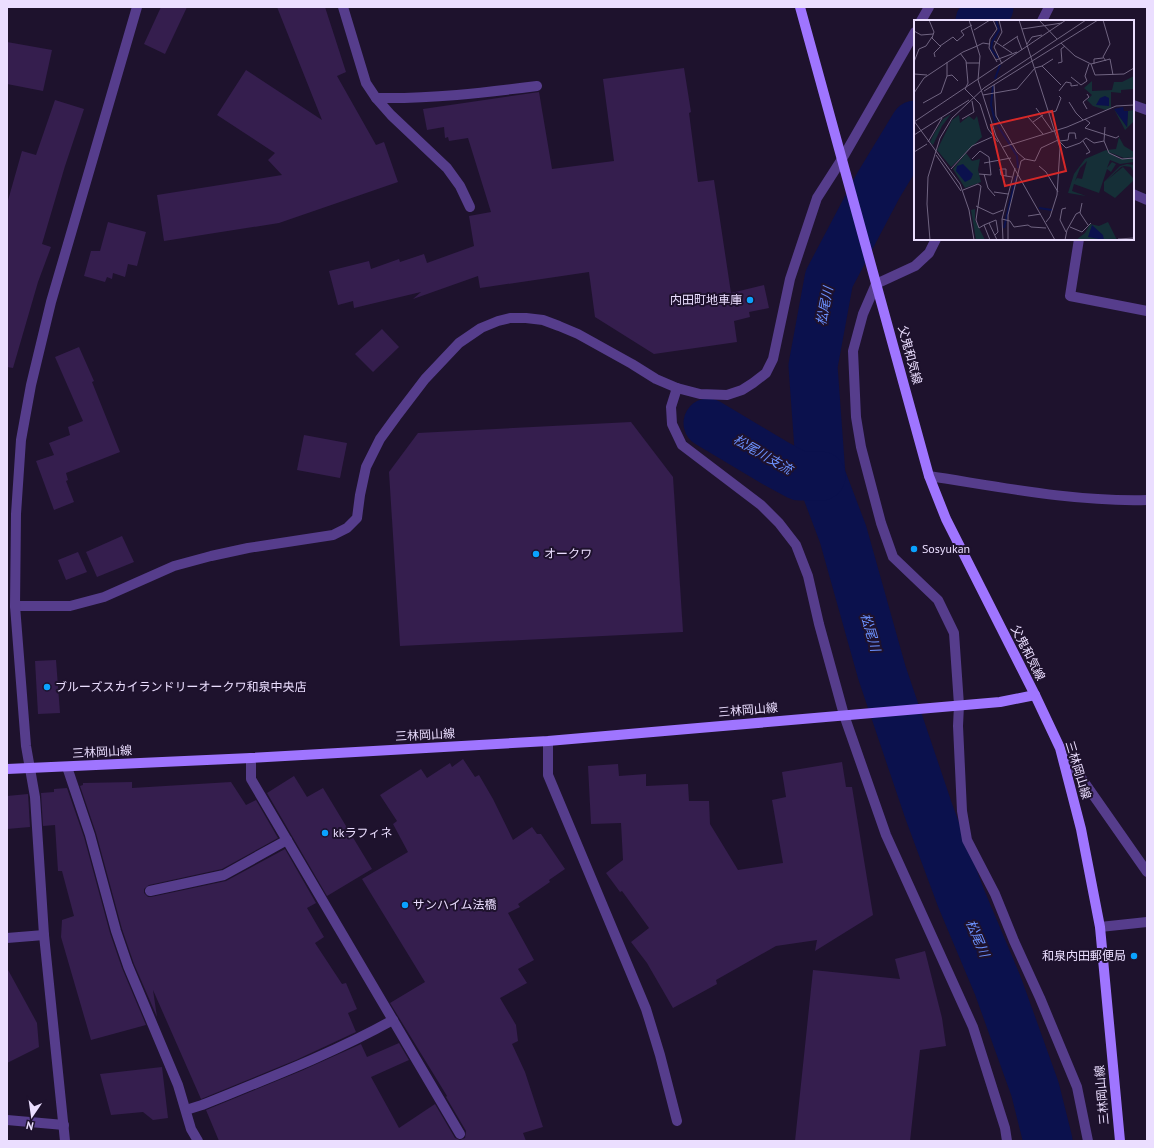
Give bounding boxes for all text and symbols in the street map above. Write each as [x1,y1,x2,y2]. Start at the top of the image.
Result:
inset map [914,20,1134,240]
water label: 松尾川 [812,283,837,327]
place label: 内田町地車庫 [670,292,742,307]
marker: 内田町地車庫 [745,295,755,305]
street label: 父鬼和気線 [895,324,925,386]
water label: 松尾川支流 [730,431,797,479]
place label: Sosyukan [922,541,970,556]
marker: Sosyukan [909,544,919,554]
place label: オークワ [544,546,592,561]
marker: オークワ [531,549,541,559]
water label: 松尾川 [857,611,885,655]
street label: 父鬼和気線 [1008,623,1049,683]
place label: ブルーズスカイランドリーオークワ和泉中央店 [55,679,306,694]
marker: ブルーズスカイランドリーオークワ和泉中央店 [42,682,52,692]
street label: 三林岡山線 [717,699,779,720]
street label: 三林岡山線 [395,725,455,744]
street label: 三林岡山線 [1063,739,1094,801]
street label: 三林岡山線 [72,742,132,761]
place label: kkラフィネ [333,825,392,840]
marker: kkラフィネ [320,828,330,838]
place label: サンハイム法橋 [413,897,497,912]
marker: サンハイム法橋 [400,900,410,910]
water label: 松尾川 [962,917,994,961]
place label: 和泉内田郵便局 [1042,948,1126,963]
marker: 和泉内田郵便局 [1129,951,1139,961]
street label: 三林岡山線 [1091,1064,1112,1126]
north arrow [12,1096,52,1136]
text: N [25,1118,35,1133]

